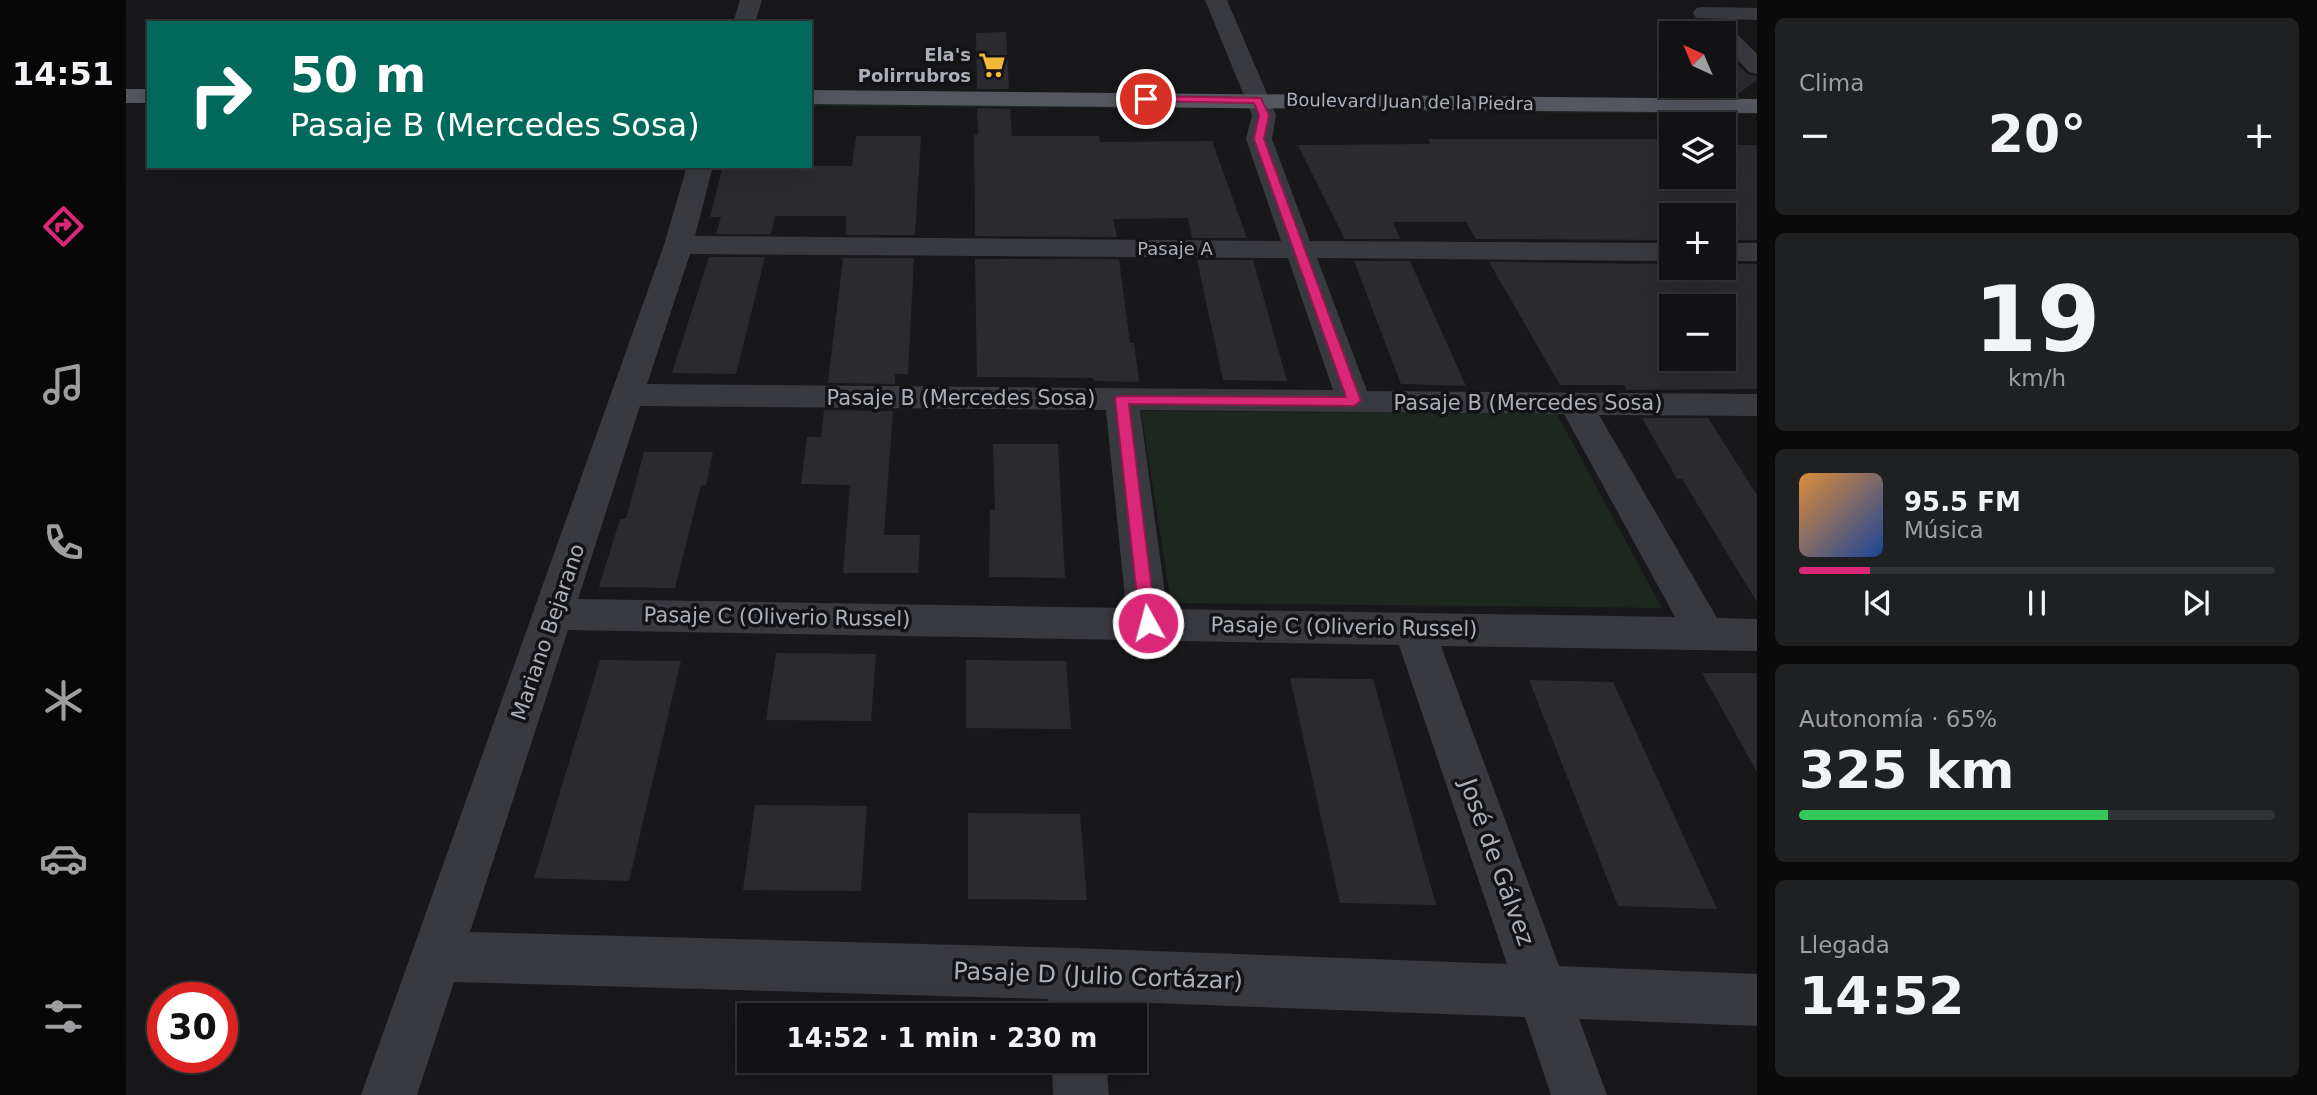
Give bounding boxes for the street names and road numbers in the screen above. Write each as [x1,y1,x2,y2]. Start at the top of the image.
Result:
street label: Boulevard Juan de la Piedra [1286,89,1534,114]
street label: Pasaje A [1137,238,1213,259]
street label: Pasaje B (Mercedes Sosa) [827,386,1095,410]
street label: Pasaje B (Mercedes Sosa) [1394,391,1662,415]
street label: Mariano Bejarano [507,541,589,723]
street label: Pasaje C (Oliverio Russel) [643,603,911,631]
street label: Pasaje C (Oliverio Russel) [1210,613,1478,641]
street label: José de Gálvez [1453,773,1540,949]
street label: Pasaje D (Julio Cortázar) [953,957,1243,995]

